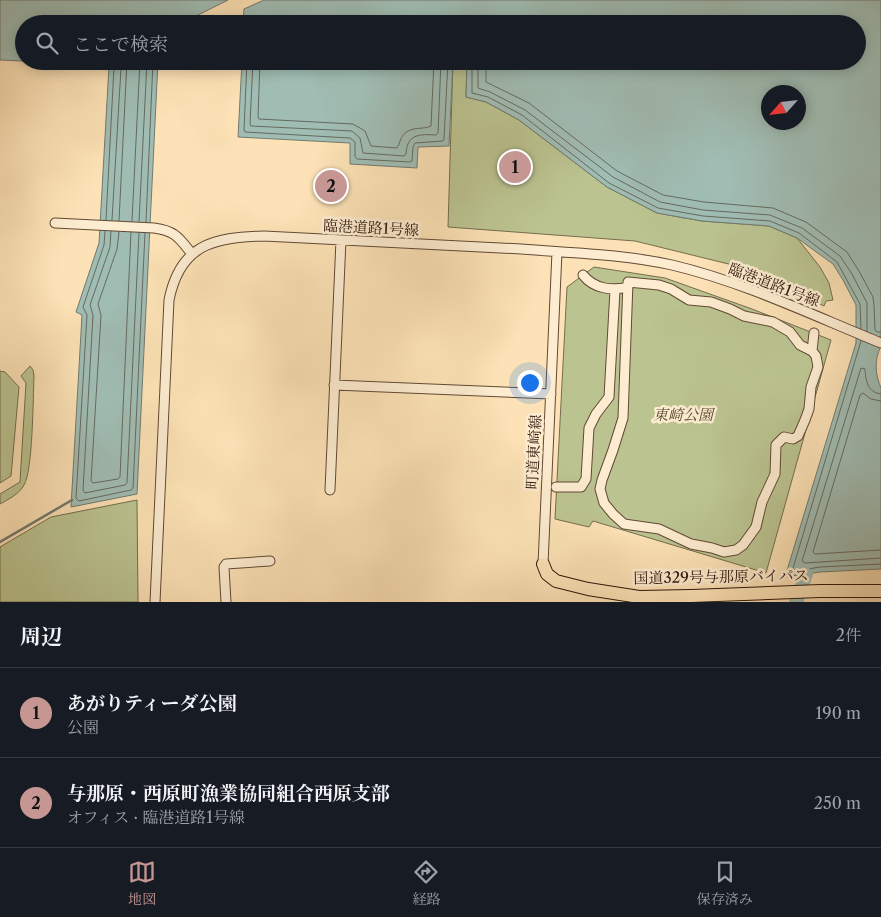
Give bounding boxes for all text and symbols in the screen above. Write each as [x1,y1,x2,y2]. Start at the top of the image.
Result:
search box [15,15,866,70]
icon: search [33,29,61,57]
text: ここで検索 [73,33,168,56]
north arrow [761,85,806,130]
pin: 1 [499,148,531,186]
pin: 2 [315,167,347,205]
street label: 臨港道路1号線 [322,215,420,240]
street label: 臨港道路1号線 [726,258,823,311]
your location [517,370,543,396]
park label: 東崎公園 [653,405,716,424]
street label: 町道東崎線 [522,414,545,490]
street label: 国道329号与那原バイパス [633,565,809,588]
text: 周辺 [20,624,62,649]
text: 2件 [836,625,861,645]
text: あがりティーダ公園 [67,692,236,715]
text: 1 [32,703,40,723]
text: 190 m [816,703,861,723]
text: 公園 [67,717,99,737]
text: 与那原・西原町漁業協同組合西原支部 [67,782,390,805]
text: 2 [31,793,41,813]
text: 250 m [814,793,861,813]
text: オフィス · 臨港道路1号線 [67,807,245,827]
tab: 地図 [128,858,156,908]
tab: 経路 [412,858,440,908]
tab: 保存済み [697,858,753,908]

